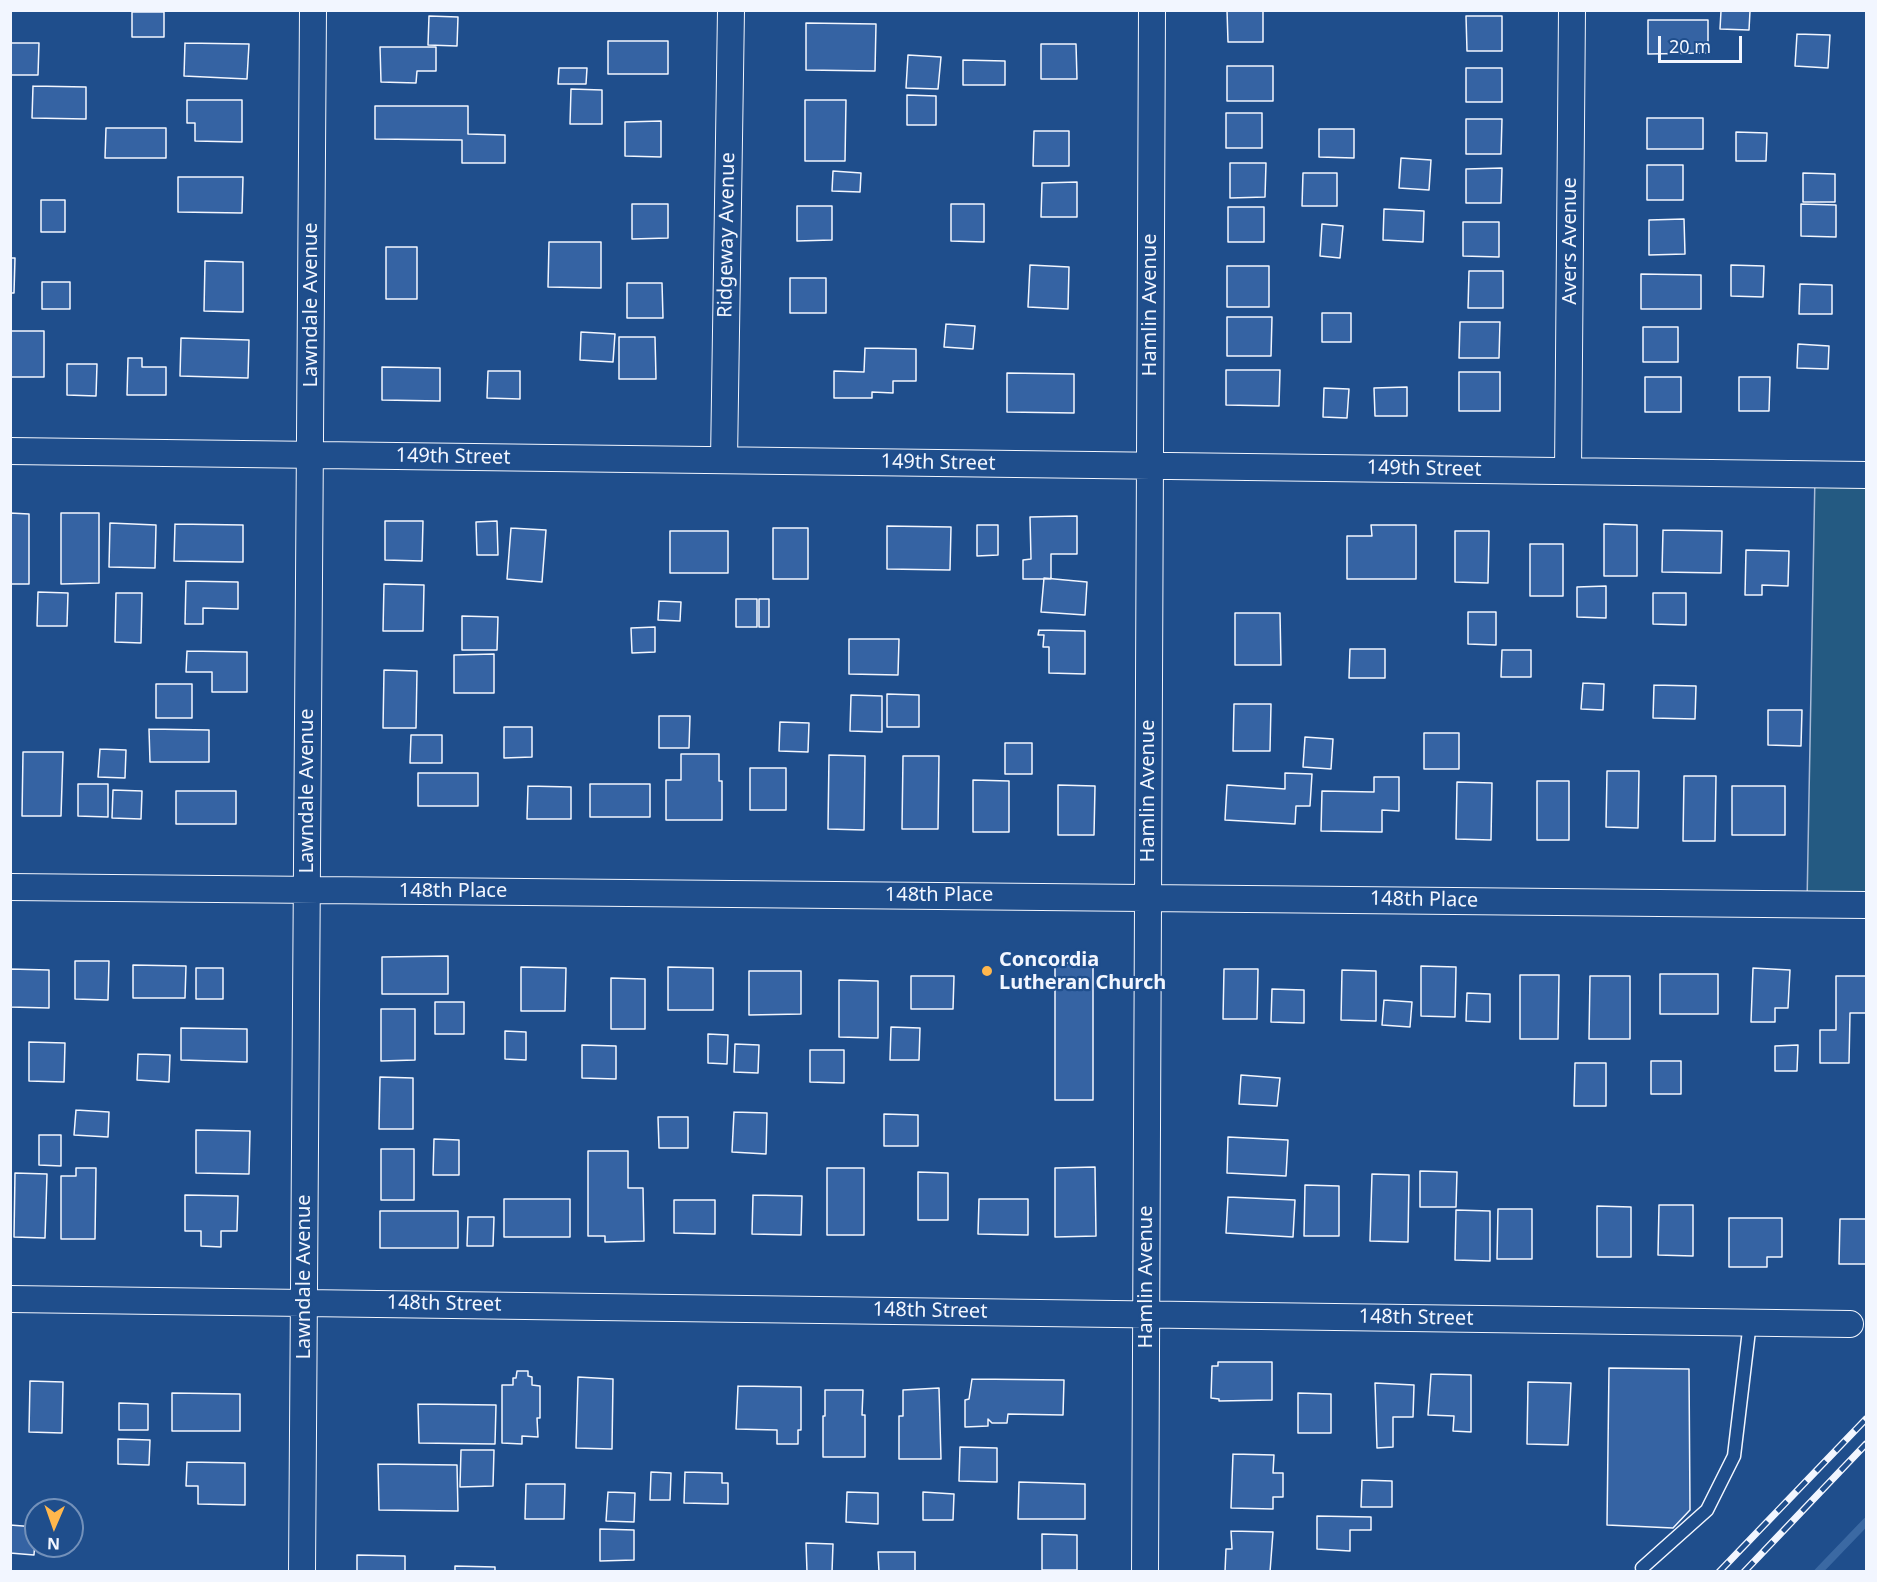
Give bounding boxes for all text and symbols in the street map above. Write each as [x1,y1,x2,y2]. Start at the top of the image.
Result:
scale bar [1661,24,1745,62]
text: 20 m [1669,34,1711,58]
street label: Ridgeway Avenue [714,152,740,318]
street label: Avers Avenue [1558,177,1582,305]
street label: Lawndale Avenue [299,222,323,388]
street label: Hamlin Avenue [1138,234,1162,376]
street label: 149th Street [395,444,511,470]
street label: 149th Street [880,450,996,476]
street label: 149th Street [1366,456,1482,482]
street label: Lawndale Avenue [295,708,319,874]
street label: Hamlin Avenue [1136,720,1160,862]
street label: 148th Place [399,879,507,903]
street label: 148th Place [885,883,993,907]
street label: 148th Place [1370,887,1478,913]
place label: Concordia Lutheran Church [999,948,1166,995]
marker: Concordia Lutheran Church [980,964,994,978]
street label: Lawndale Avenue [292,1194,316,1360]
street label: Hamlin Avenue [1134,1206,1158,1348]
street label: 148th Street [386,1291,502,1317]
street label: 148th Street [872,1298,988,1324]
street label: 148th Street [1358,1305,1474,1331]
north arrow [24,1498,84,1558]
text: N [47,1533,60,1555]

